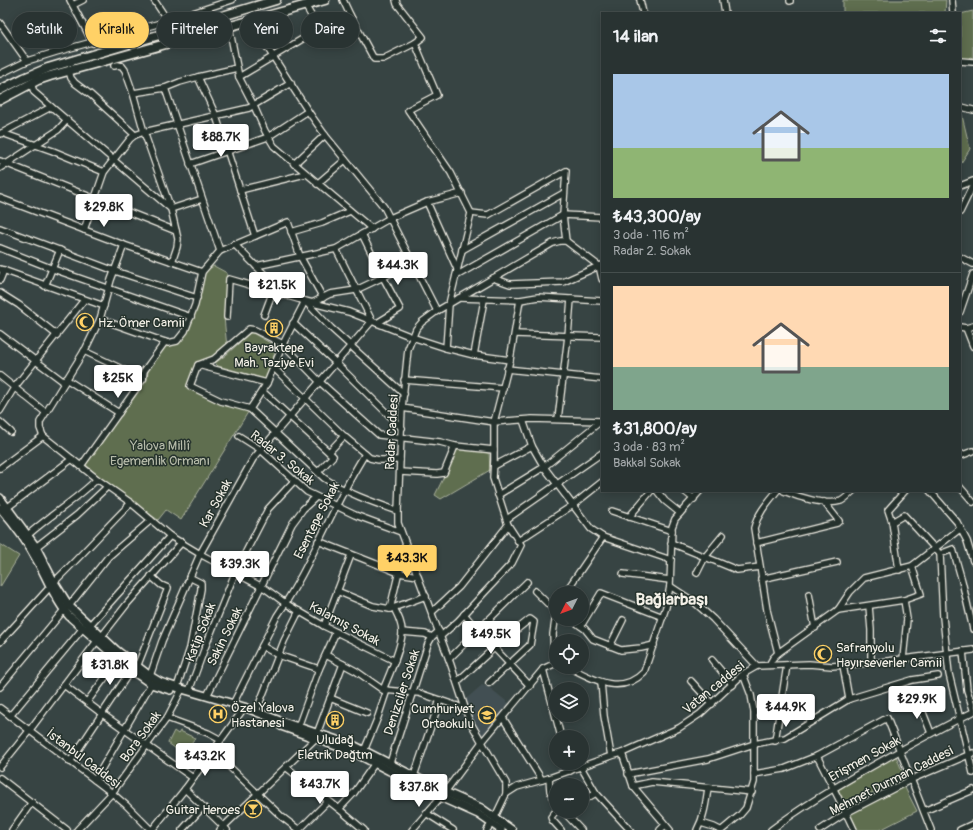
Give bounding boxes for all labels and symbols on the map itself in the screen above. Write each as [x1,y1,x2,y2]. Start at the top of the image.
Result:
pin: ₺88.7K [188,124,254,158]
pin: ₺29.8K [71,194,137,228]
pin: ₺44.3K [365,252,431,286]
pin: ₺21.5K [244,272,310,306]
mosque icon: Hz. Ömer Camii [75,312,95,332]
place label: Hz. Ömer Camii [98,315,184,331]
building icon: Bayraktepe Mah. Taziye Evi [264,318,284,338]
place label: Bayraktepe Mah. Taziye Evi [234,340,314,371]
pin: ₺25K [94,365,142,399]
street label: Radar Caddesi [382,394,402,470]
street label: Radar 3. Sokak [247,427,318,489]
park label: Yalova Millî Egemenlik Ormanı [110,438,210,469]
street label: Kar Sokak [196,476,236,530]
street label: Esentepe Sokak [291,479,343,562]
pin: ₺43.3K [374,545,440,579]
pin: ₺39.3K [207,551,273,585]
north arrow [549,586,589,626]
district label: Bağlarbaşı [636,589,708,610]
street label: Kalamış Sokak [306,598,383,650]
street label: Katip Sokak [182,600,220,664]
street label: Sakin Sokak [204,604,246,669]
pin: ₺49.5K [458,621,524,655]
place label: Safranyolu Hayırseverler Camii [836,640,942,671]
mosque icon: Safranyolu Hayırseverler Camii [813,644,833,664]
street label: Denizciler Sokak [381,647,424,737]
pin: ₺31.8K [77,652,143,686]
street label: Vatan caddesi [679,658,748,718]
pin: ₺29.9K [884,686,950,720]
pin: ₺44.9K [753,694,819,728]
place label: Özel Yalova Hastanesi [231,700,294,731]
place label: Cumhuriyet Ortaokulu [411,701,475,732]
hospital icon: Özel Yalova Hastanesi [208,704,228,724]
school or university icon: Cumhuriyet Ortaokulu [477,705,497,725]
street label: Bora Sokak [117,707,165,765]
building icon: Uludağ Eletrik Dağtm [325,710,345,730]
street label: İstanbul Caddesi [43,726,124,792]
place label: Uludağ Eletrik Dağtm [297,732,373,763]
street label: Erişmen Sokak [826,732,904,785]
pin: ₺43.2K [172,743,238,777]
street label: Mehmet Durman Caddesi [827,743,956,819]
pin: ₺43.7K [287,771,353,805]
pin: ₺37.8K [386,774,452,808]
bar icon: Guitar Heroes [243,799,263,819]
place label: Guitar Heroes [165,802,240,818]

